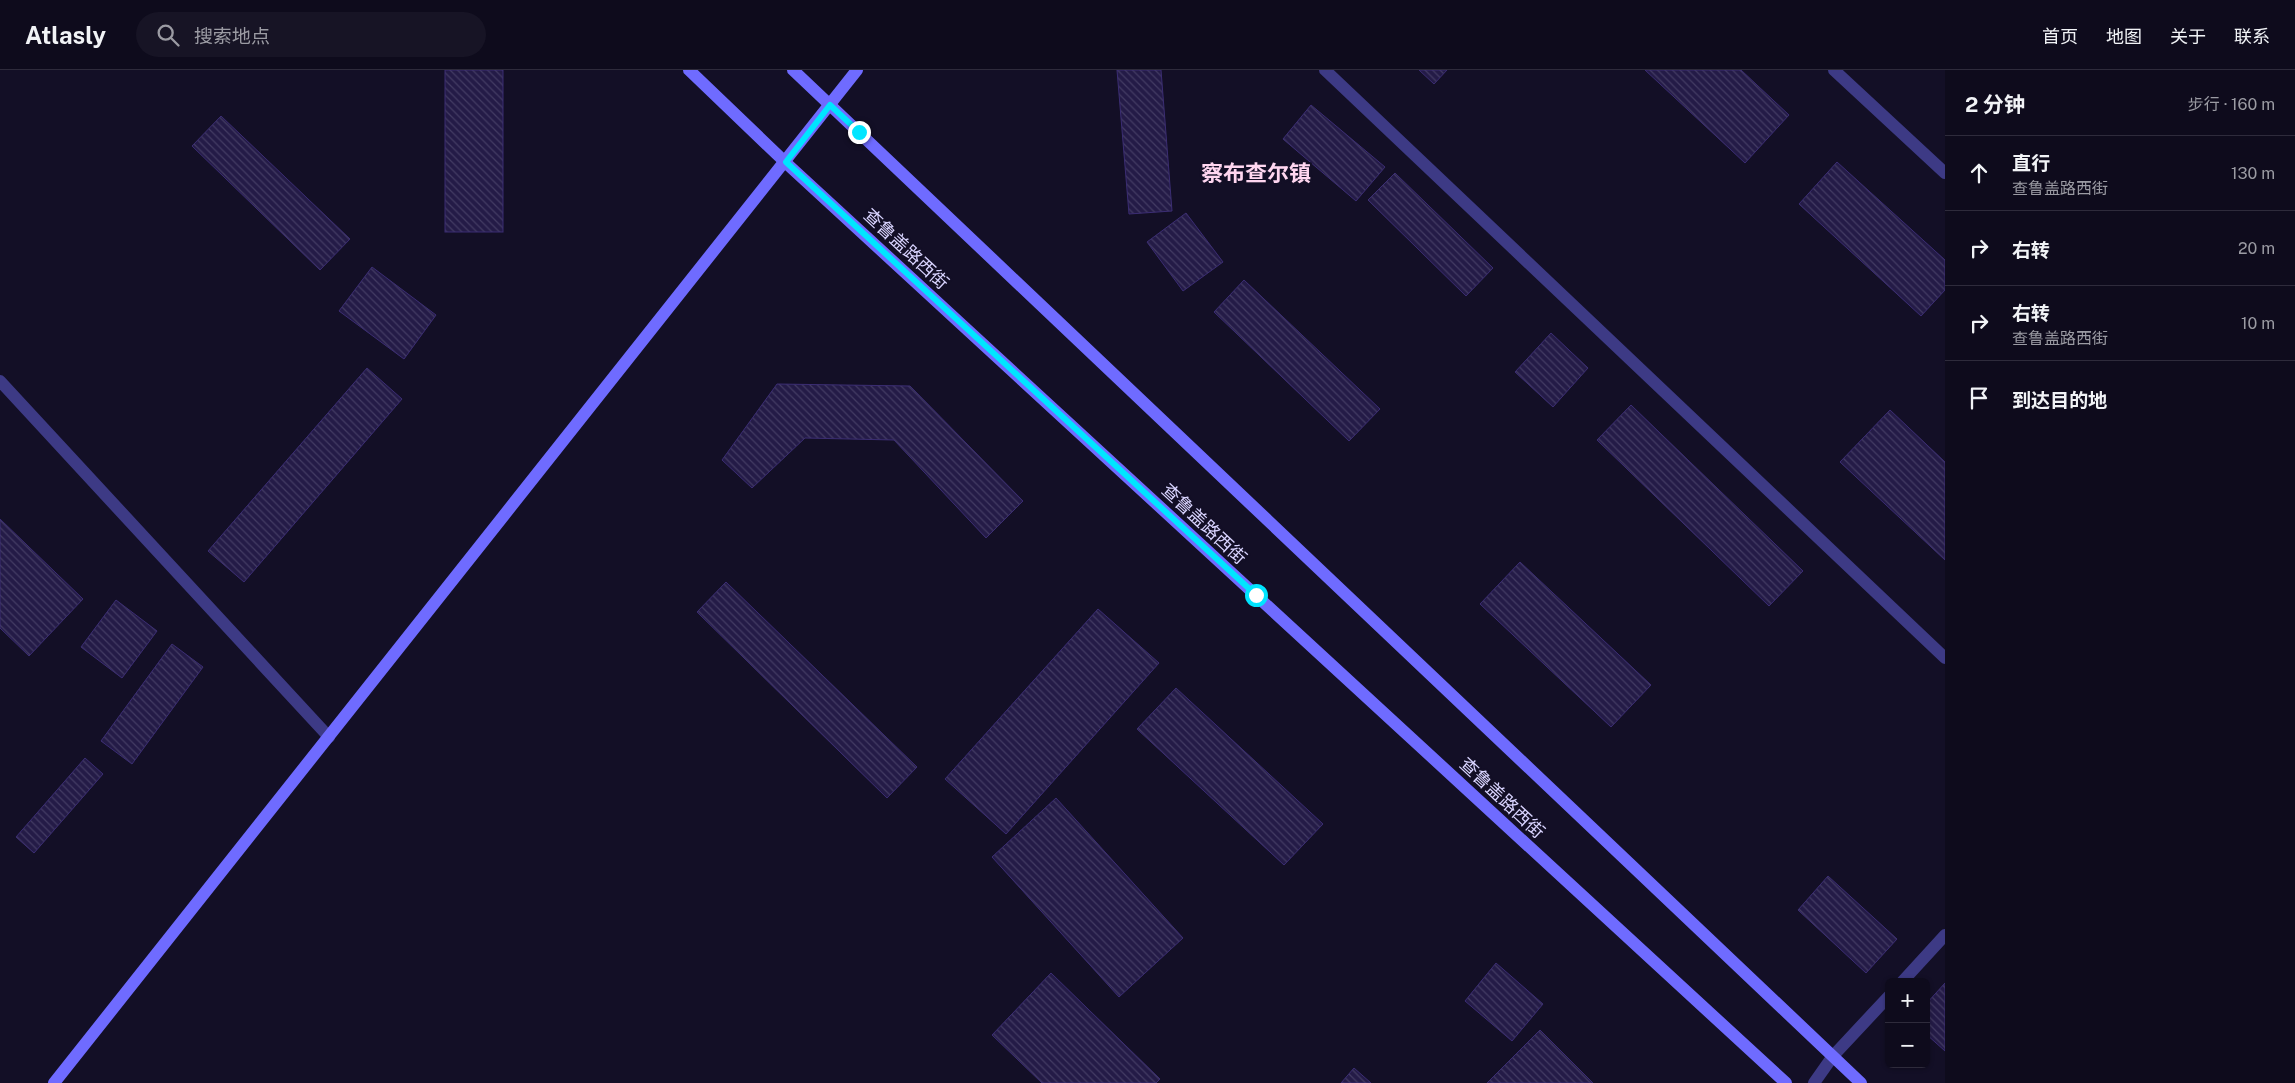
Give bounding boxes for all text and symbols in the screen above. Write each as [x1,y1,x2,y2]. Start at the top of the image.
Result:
search box [136,12,486,57]
text: Atlasly [25,21,106,49]
icon: search [154,21,182,49]
text: 搜索地点 [194,25,270,47]
text: 首页 [2042,26,2078,47]
text: 地图 [2106,26,2142,47]
text: 关于 [2170,26,2206,47]
text: 联系 [2234,26,2270,47]
text: 2 分钟 [1965,92,2025,117]
text: 步行 · 160 m [2188,95,2275,114]
route end [848,121,871,144]
text: 直行 [2012,152,2050,174]
icon: ahead [1965,159,1993,187]
district label: 察布查尔镇 [1201,160,1311,186]
text: 130 m [2231,164,2275,183]
text: 查鲁盖路西街 [2012,179,2108,198]
street label: 查鲁盖路西街 [860,204,953,293]
icon: right [1965,234,1993,262]
text: 右转 [2012,239,2050,261]
text: 20 m [2238,239,2275,258]
text: 右转 [2012,302,2050,324]
icon: right [1965,309,1993,337]
text: 10 m [2241,314,2275,333]
text: 查鲁盖路西街 [2012,329,2108,348]
icon: arrive [1965,384,1993,412]
text: 到达目的地 [2012,389,2107,411]
street label: 查鲁盖路西街 [1158,479,1251,568]
route start [1245,584,1268,607]
street label: 查鲁盖路西街 [1456,753,1549,842]
map controls [1885,978,1930,1068]
button: + [1885,978,1930,1023]
button: − [1885,1023,1930,1068]

